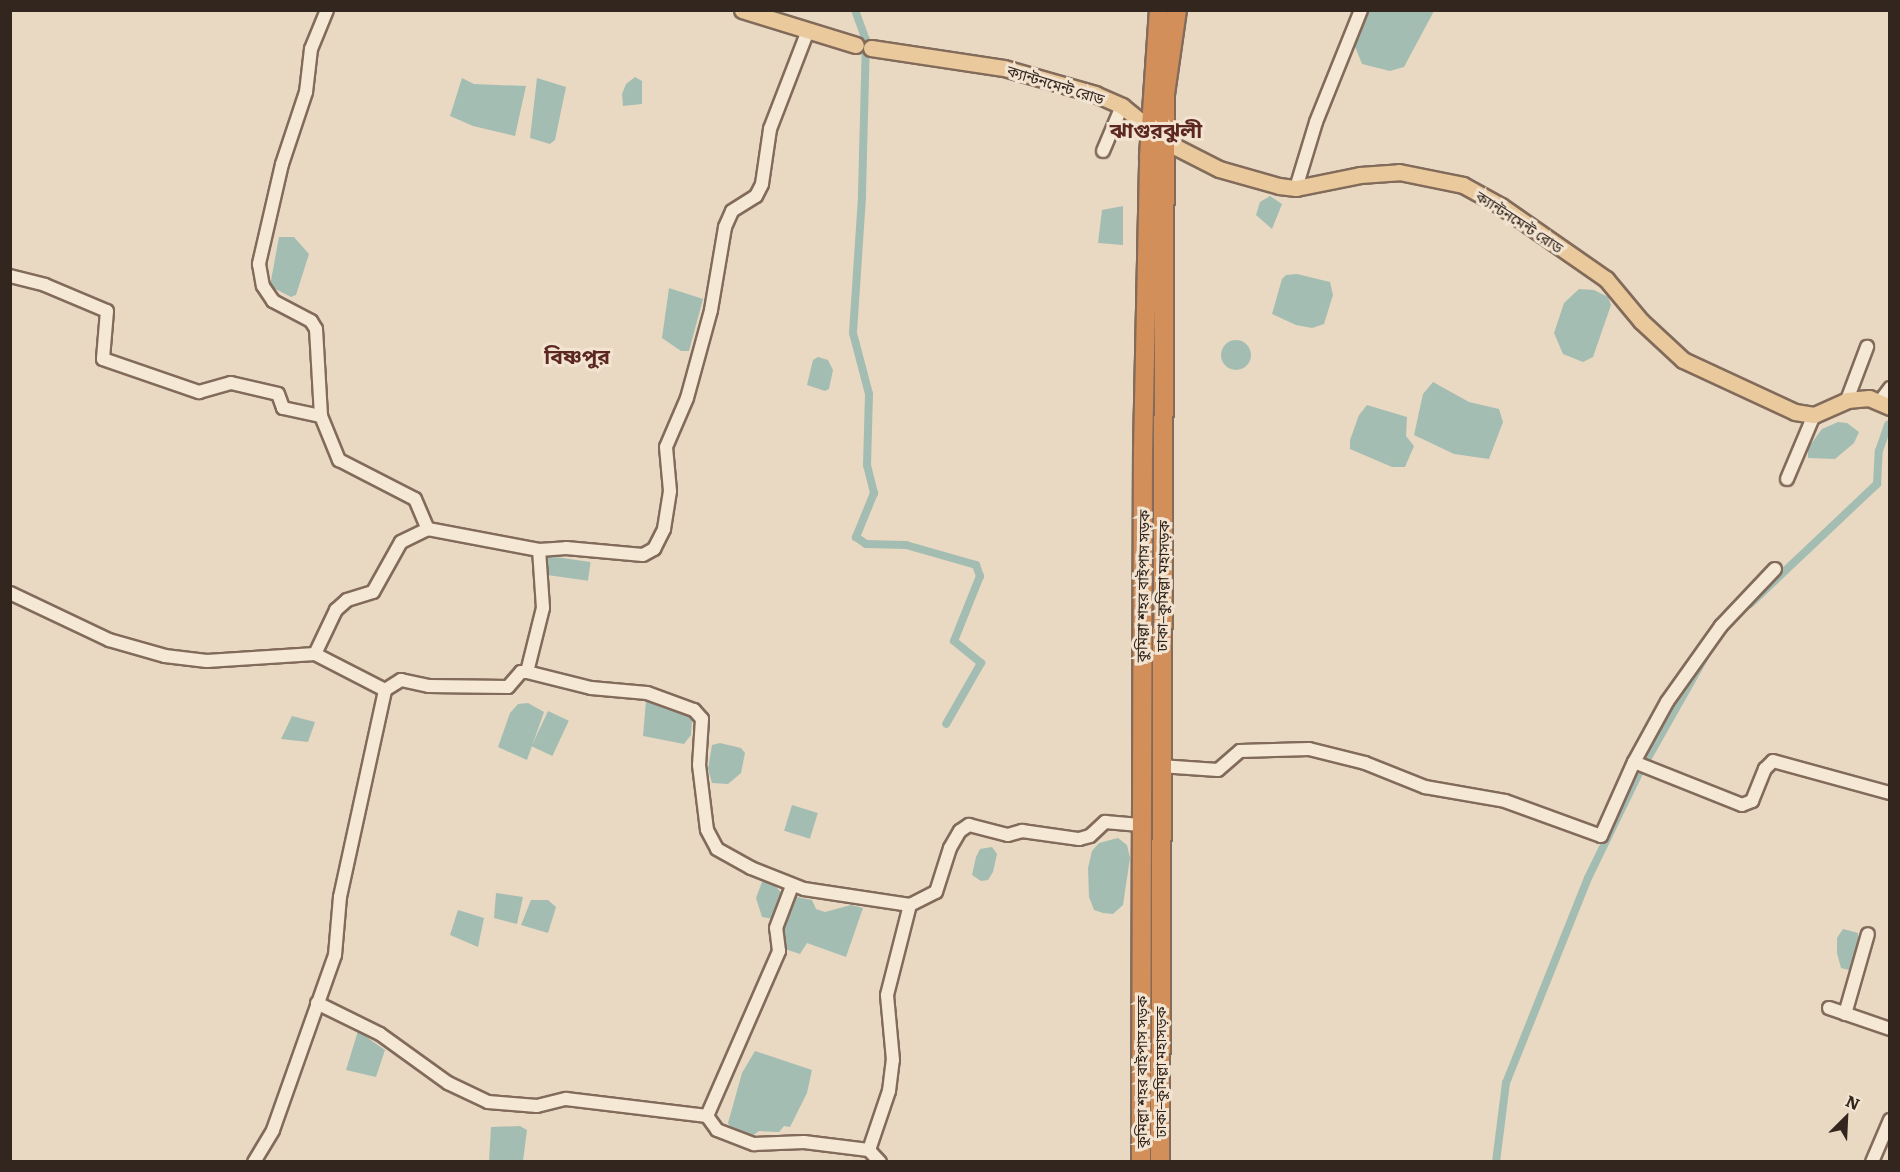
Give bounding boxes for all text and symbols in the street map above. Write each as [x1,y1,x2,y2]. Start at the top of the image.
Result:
street label: ক্যান্টনমেন্ট রোড [1005,61,1107,107]
district label: ঝাগুরঝুলী [1110,116,1202,142]
street label: ক্যান্টনমেন্ট রোড [1473,186,1567,256]
district label: বিষ্ণপুর [544,342,610,368]
street label: কুমিল্লা শহর বাইপাস সড়ক [1132,510,1152,662]
street label: ঢাকা–কুমিল্লা মহাসড়ক [1152,520,1172,652]
street label: কুমিল্লা শহর বাইপাস সড়ক [1132,996,1150,1148]
street label: ঢাকা–কুমিল্লা মহাসড়ক [1151,1006,1169,1138]
north arrow [1816,1088,1876,1148]
text: N [1842,1088,1864,1115]

